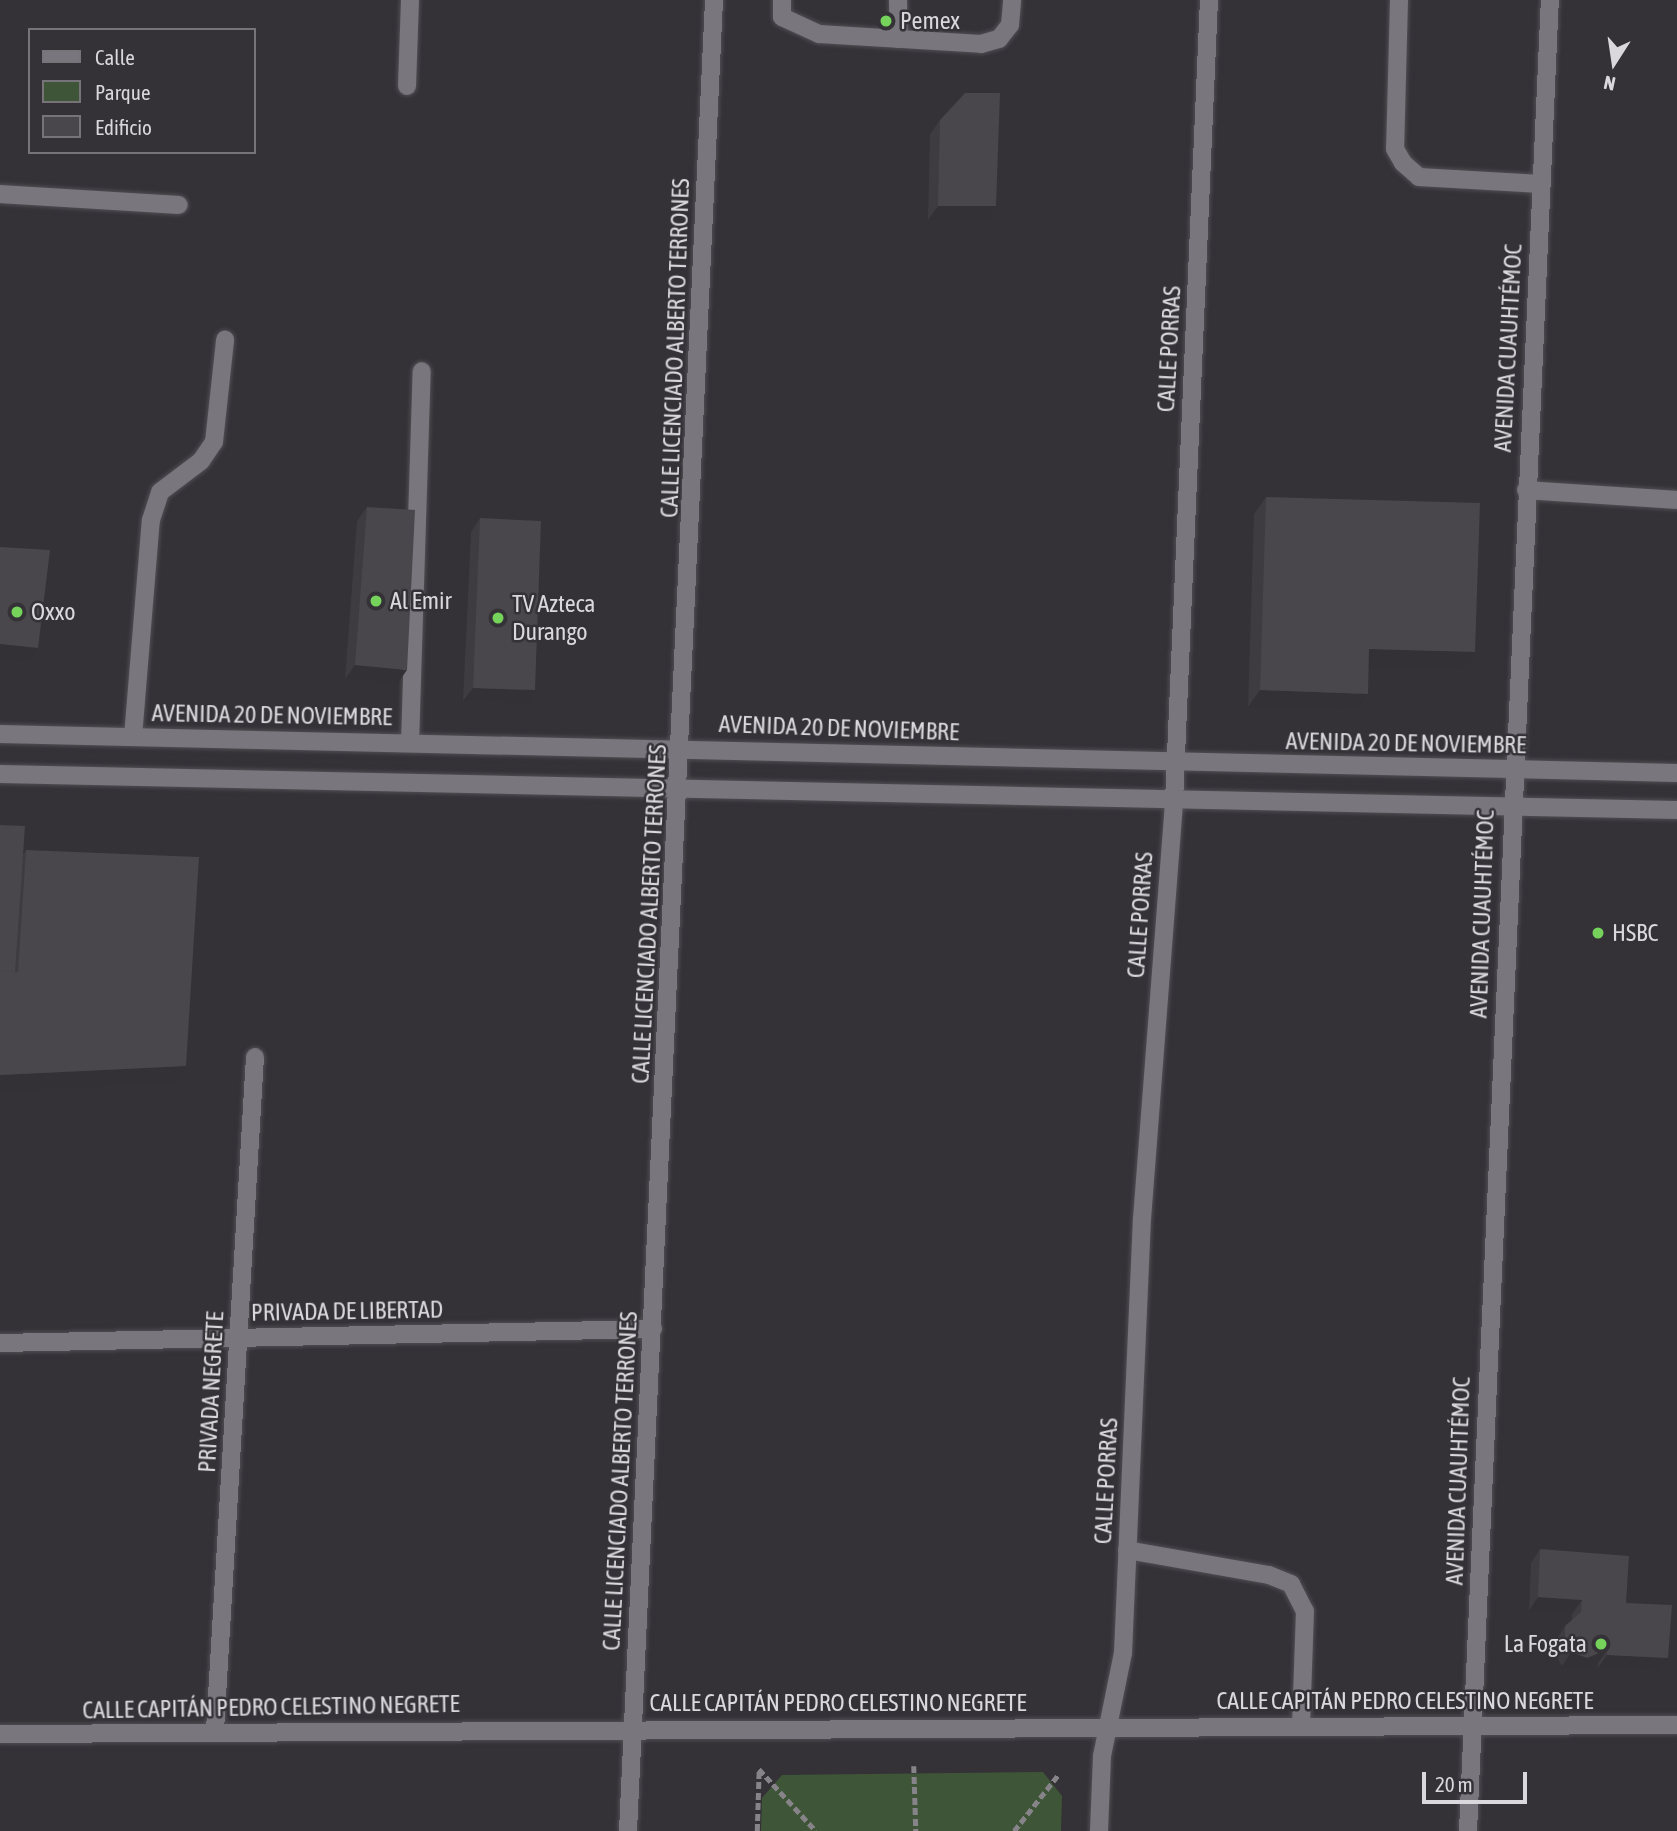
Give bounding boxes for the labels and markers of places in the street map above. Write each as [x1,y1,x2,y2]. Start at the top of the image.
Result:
place label: Pemex [900,7,960,35]
marker: Pemex [878,13,894,29]
place label: Al Emir [390,587,452,615]
place label: TV Azteca Durango [512,590,595,646]
marker: Al Emir [368,593,384,609]
place label: Oxxo [31,598,75,626]
marker: Oxxo [9,604,25,620]
marker: TV Azteca Durango [490,610,506,626]
place label: HSBC [1612,919,1658,947]
marker: HSBC [1590,925,1606,941]
place label: La Fogata [1504,1630,1587,1658]
marker: La Fogata [1593,1636,1609,1652]

